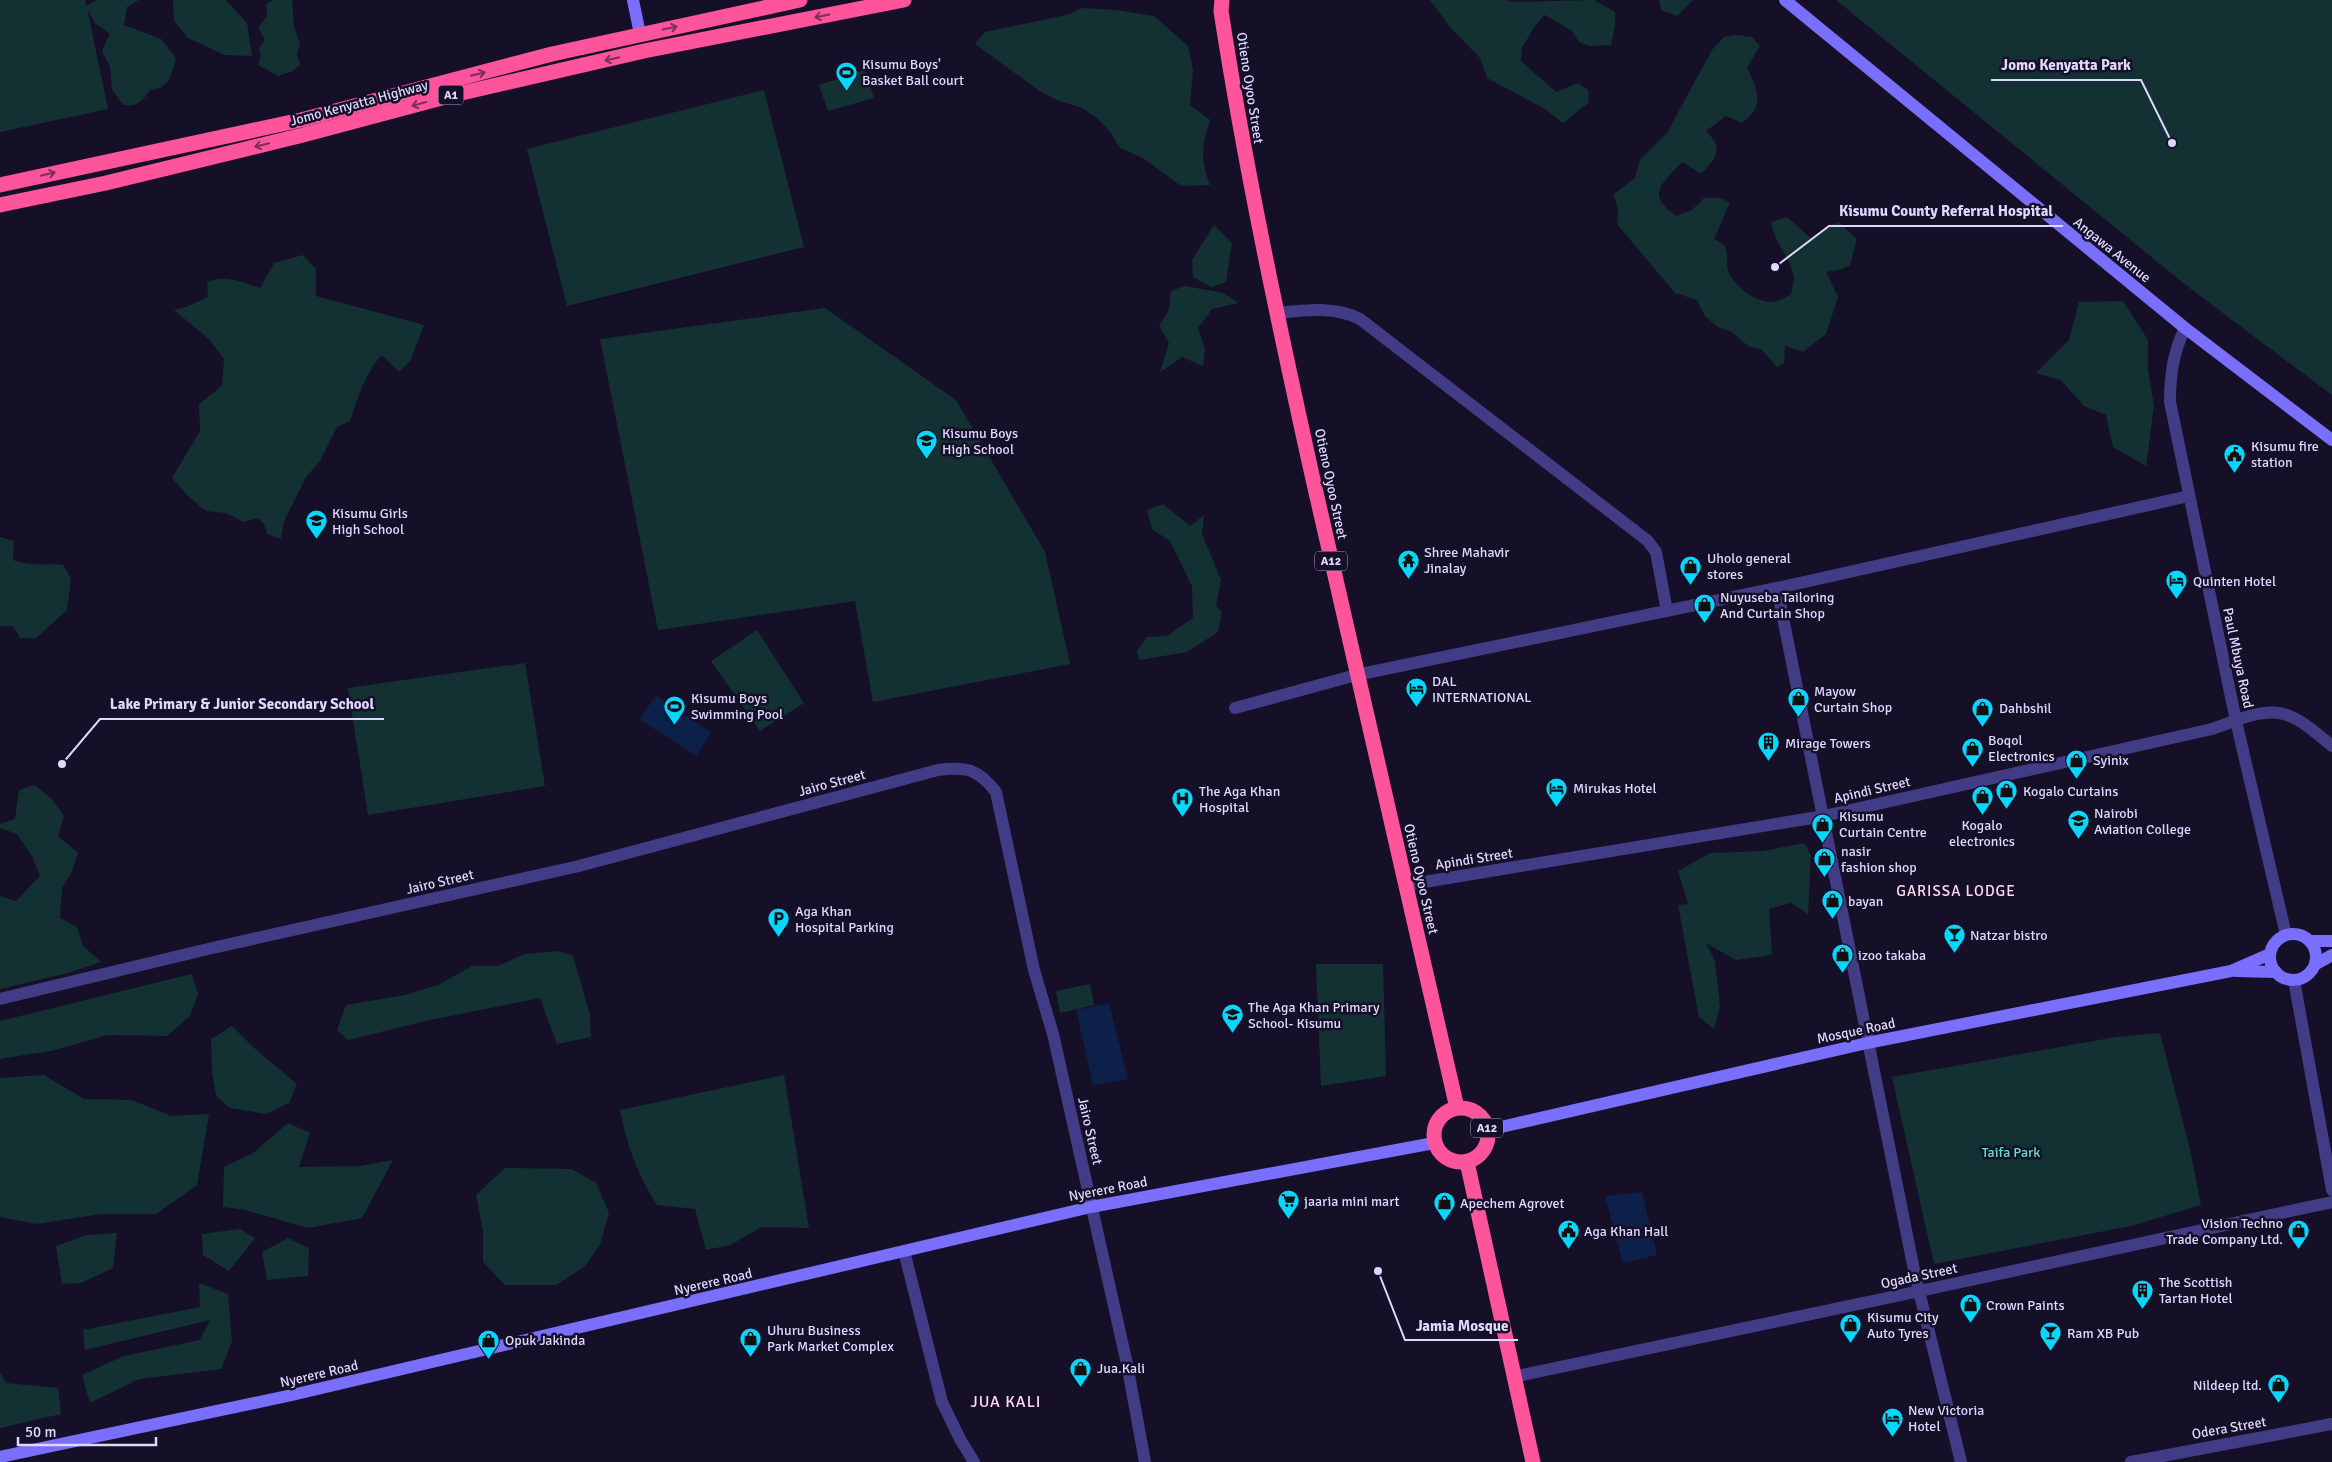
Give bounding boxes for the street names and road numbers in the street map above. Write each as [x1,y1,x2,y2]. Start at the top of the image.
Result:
street label: Otieno Oyoo Street [1233,31,1267,145]
street label: Jomo Kenyatta Highway [288,76,430,130]
road number: A1 [438,86,464,104]
street label: Angawa Avenue [2070,214,2154,286]
street label: Otieno Oyoo Street [1311,427,1351,541]
road number: A12 [1315,552,1347,570]
street label: Paul Mbuya Road [2219,606,2257,710]
street label: Jairo Street [797,766,867,800]
street label: Apindi Street [1832,773,1912,807]
street label: Otieno Oyoo Street [1400,822,1442,936]
street label: Apindi Street [1434,844,1514,874]
street label: Jairo Street [405,866,475,898]
street label: Mosque Road [1815,1014,1897,1048]
street label: Jairo Street [1074,1096,1106,1166]
road number: A12 [1471,1118,1503,1138]
street label: Nyerere Road [1067,1173,1149,1205]
street label: Ogada Street [1879,1260,1959,1292]
street label: Nyerere Road [672,1265,754,1299]
street label: Nyerere Road [278,1357,360,1391]
street label: Odera Street [2190,1413,2268,1443]

